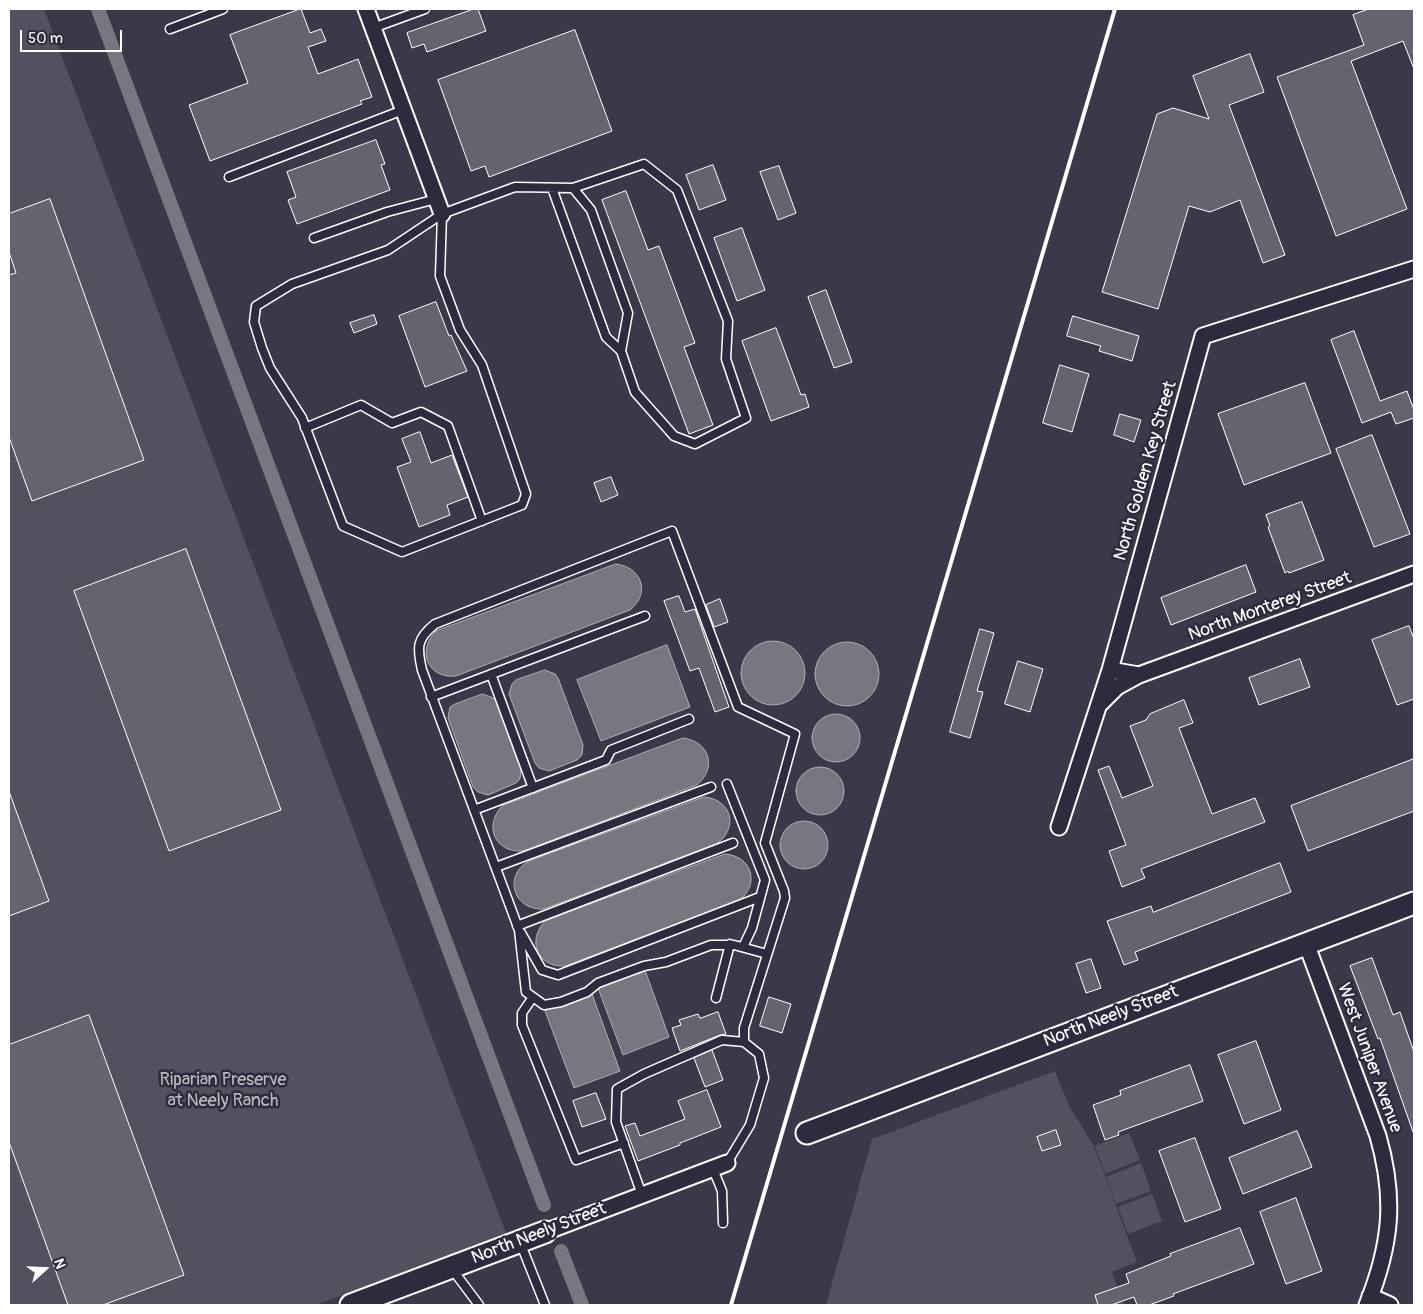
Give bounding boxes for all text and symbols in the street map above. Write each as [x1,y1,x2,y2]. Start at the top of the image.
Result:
scale bar [22,20,125,52]
text: 50 m [28,29,63,48]
street label: North Golden Key Street [1110,379,1182,563]
street label: North Monterey Street [1186,567,1354,647]
street label: West Juniper Avenue [1332,980,1406,1136]
street label: North Neely Street [1041,981,1181,1053]
park label: Riparian Preserve at Neely Ranch [160,1069,286,1112]
street label: North Neely Street [469,1198,609,1270]
north arrow [20,1244,70,1294]
text: N [50,1256,69,1271]

